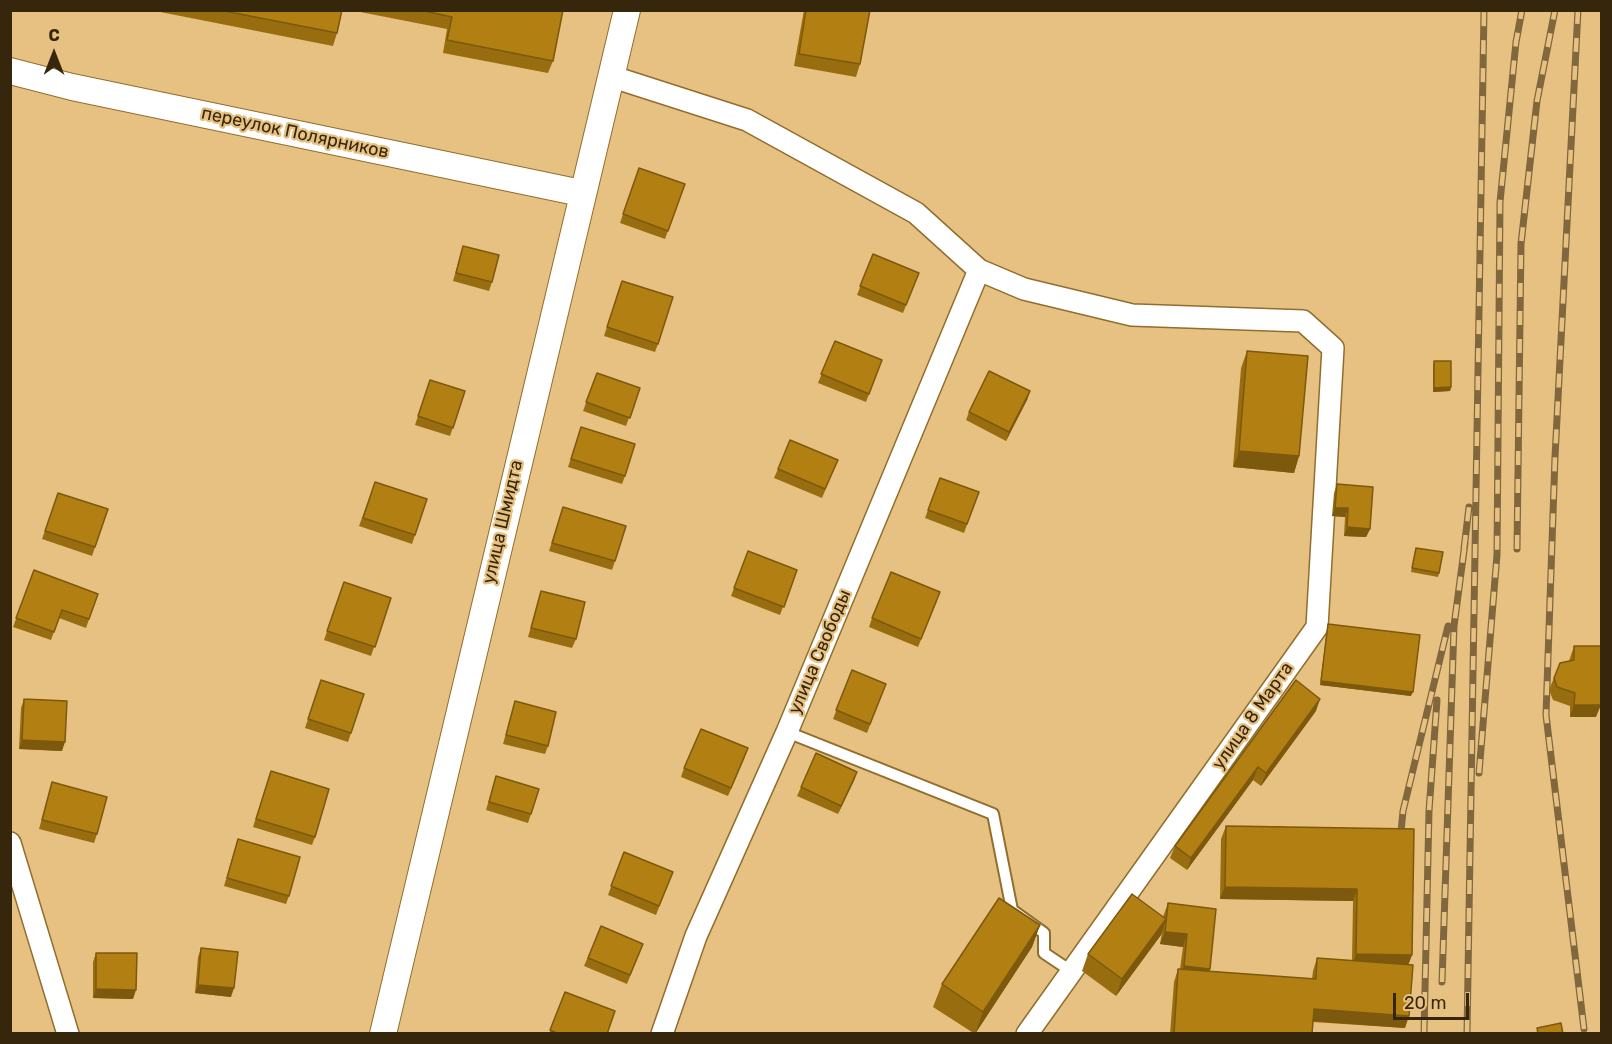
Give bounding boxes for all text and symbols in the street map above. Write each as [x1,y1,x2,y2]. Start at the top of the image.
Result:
north arrow [24,24,84,84]
text: С [48,26,60,45]
street label: переулок Полярников [199,103,391,163]
street label: улица Шмидта [478,458,528,586]
street label: улица Свободы [784,587,856,717]
street label: улица 8 Марта [1208,658,1298,774]
scale bar [1396,981,1472,1019]
text: 20 m [1404,992,1446,1014]

